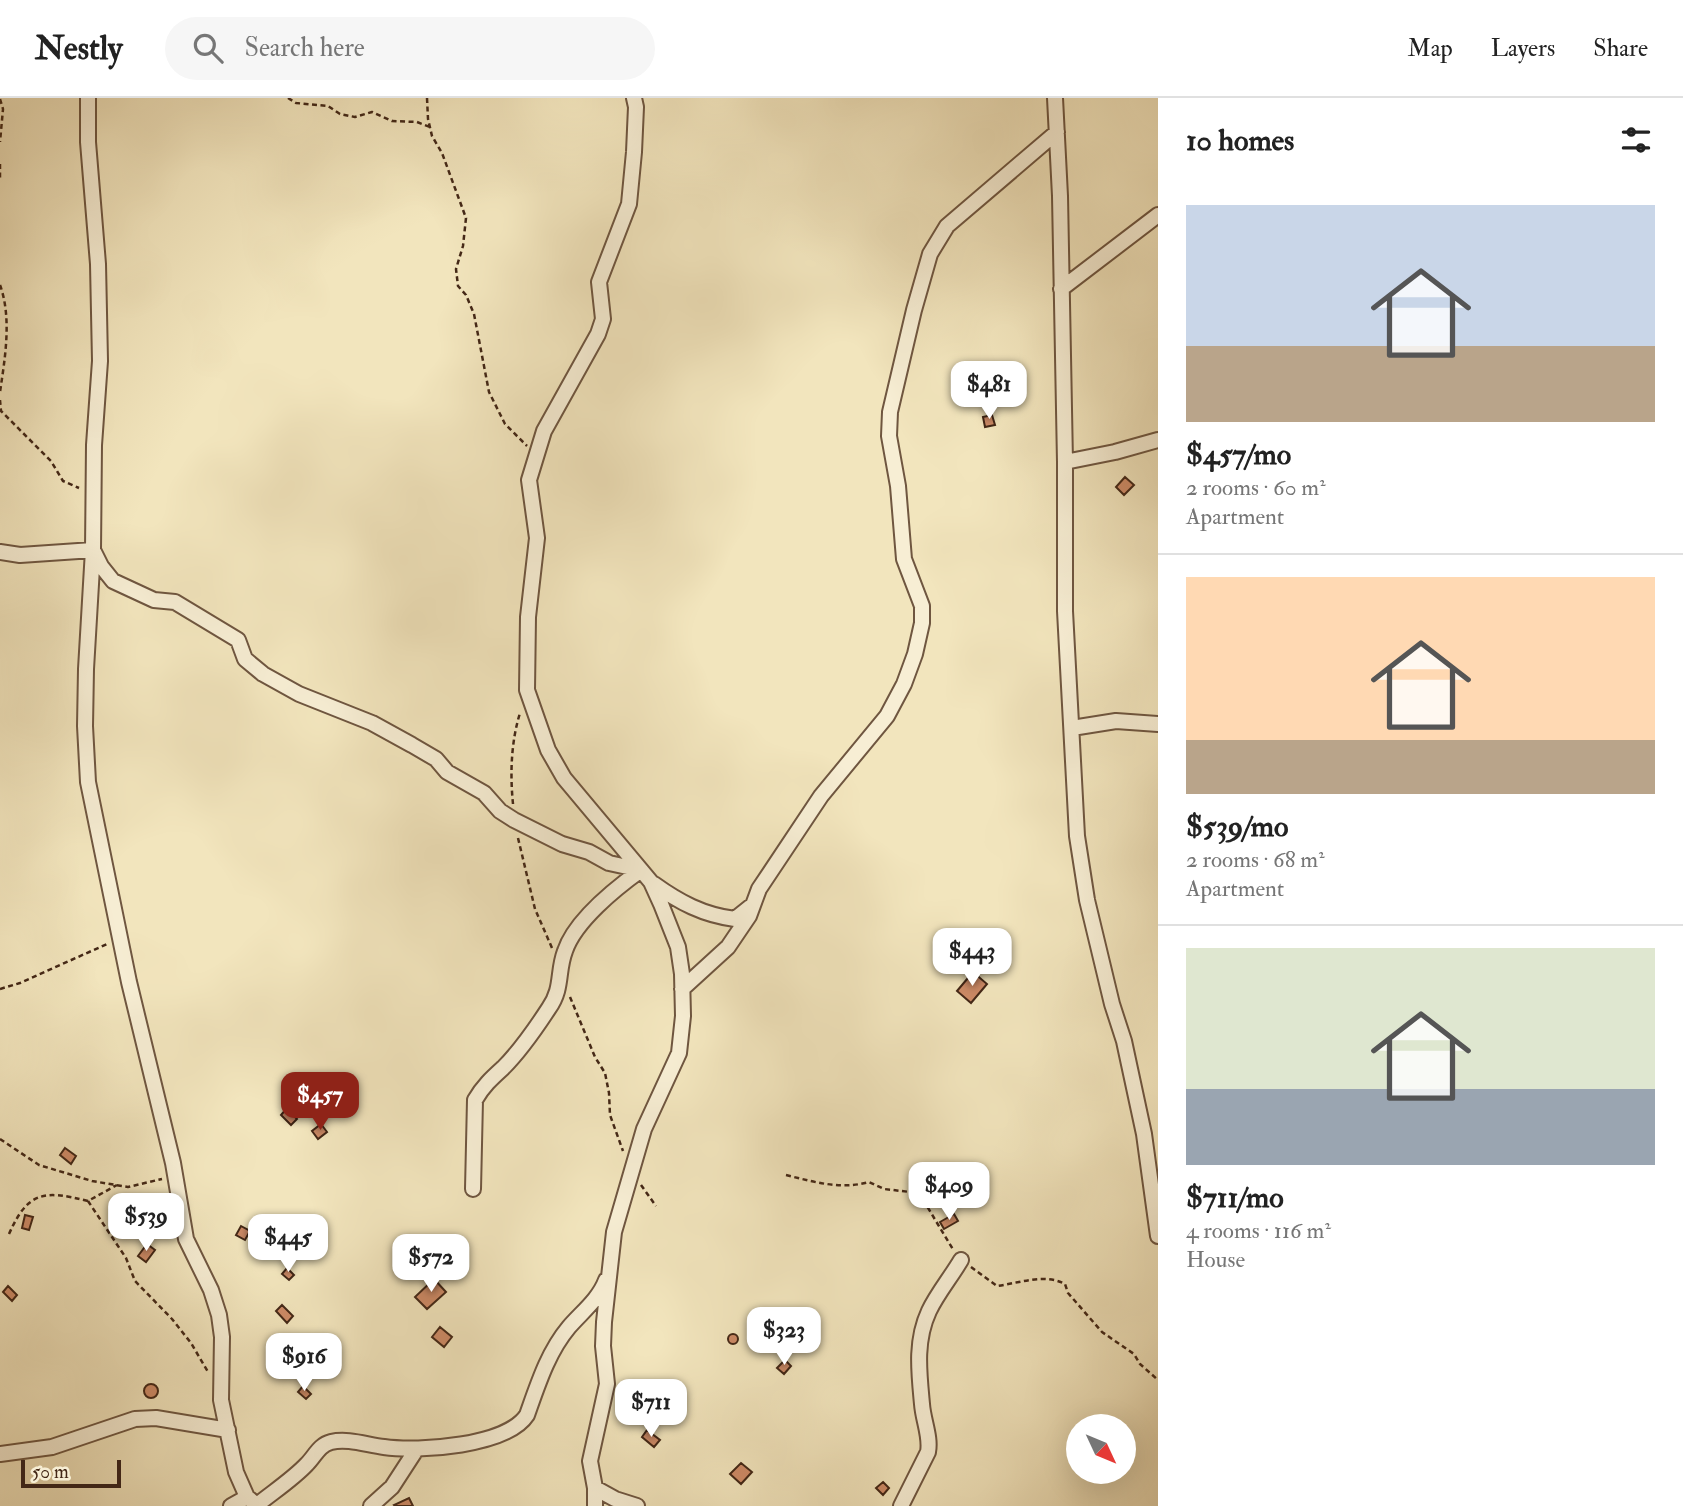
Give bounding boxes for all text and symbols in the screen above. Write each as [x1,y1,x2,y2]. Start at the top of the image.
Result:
search box [165,17,655,80]
text: Nestly [35,28,123,69]
icon: search [189,29,227,67]
text: Search here [245,32,365,64]
text: Map [1408,33,1453,64]
text: Layers [1491,33,1555,64]
text: Share [1593,33,1648,64]
icon: filters [1617,121,1655,159]
text: 10 homes [1186,122,1294,159]
icon: home [1358,250,1484,376]
pin: $481 [948,362,1030,421]
text: $481 [967,369,1011,398]
text: $457/mo [1186,436,1291,473]
text: 2 rooms · 60 m² [1186,473,1326,502]
text: Apartment [1186,502,1284,531]
icon: home [1358,622,1484,748]
text: $539/mo [1186,808,1288,845]
text: 2 rooms · 68 m² [1186,845,1325,874]
text: Apartment [1186,874,1284,903]
pin: $443 [931,928,1013,988]
text: $443 [949,936,995,965]
icon: home [1358,993,1484,1119]
pin: $457 [279,1072,361,1132]
text: $457 [297,1080,343,1109]
pin: $409 [908,1162,990,1222]
text: $409 [925,1170,974,1199]
text: $711/mo [1186,1179,1284,1216]
pin: $539 [105,1194,187,1253]
text: $539 [124,1201,168,1230]
pin: $445 [247,1214,329,1274]
text: 4 rooms · 116 m² [1186,1216,1331,1245]
text: $445 [264,1222,312,1251]
pin: $572 [390,1234,472,1294]
text: $572 [408,1242,454,1271]
text: House [1186,1245,1245,1274]
pin: $323 [743,1308,825,1367]
text: $323 [763,1315,805,1344]
pin: $916 [263,1334,345,1393]
text: $916 [282,1341,326,1370]
pin: $711 [610,1380,692,1439]
text: $711 [631,1387,671,1416]
north arrow [1066,1414,1136,1484]
map controls [1066,1414,1136,1484]
scale bar [21,1457,121,1489]
text: 50 m [32,1460,69,1484]

